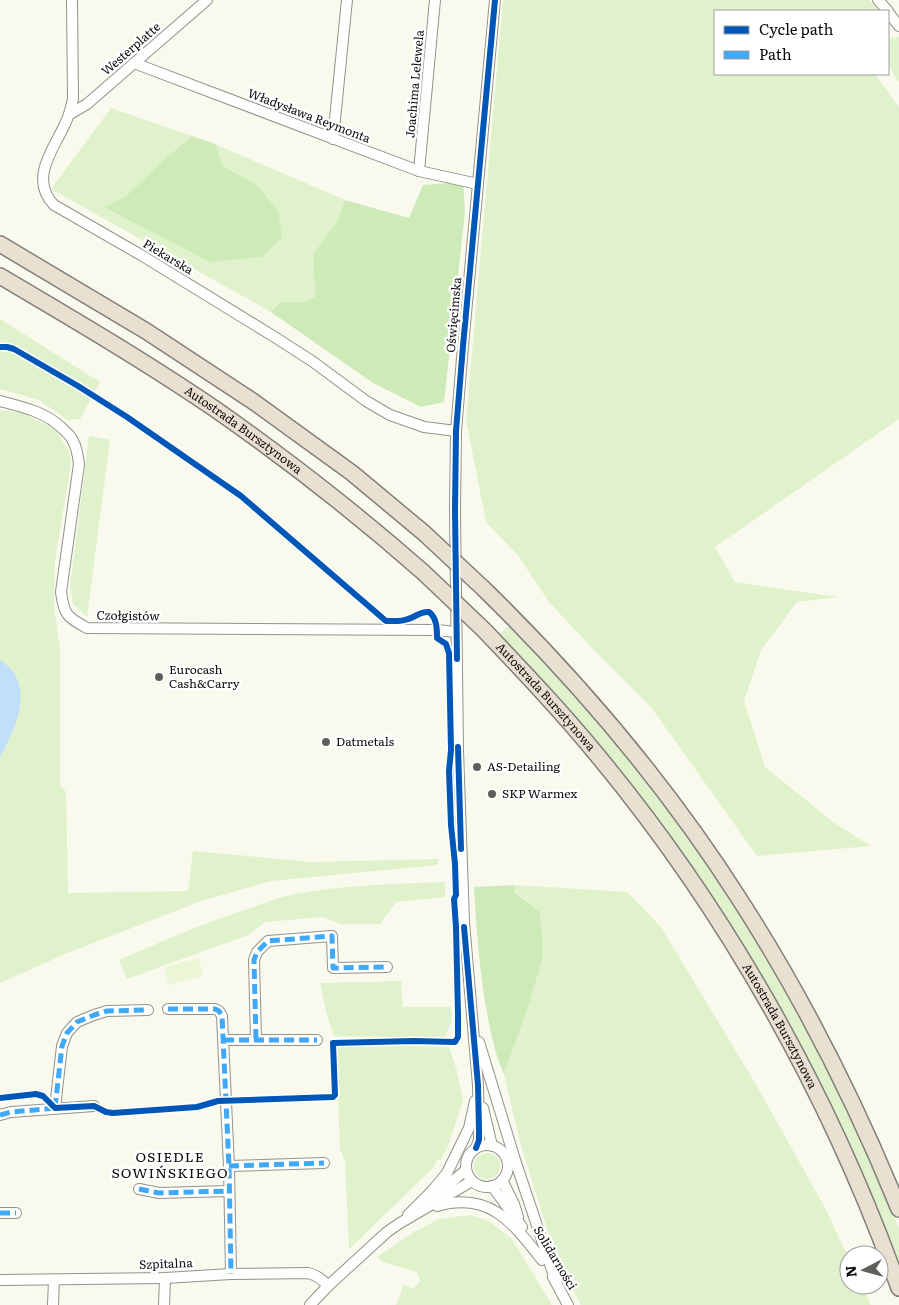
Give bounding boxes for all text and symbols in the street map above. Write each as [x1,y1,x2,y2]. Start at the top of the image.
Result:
legend [714,10,889,75]
street label: Westerplatte [97,17,164,79]
text: Cycle path [759,17,834,40]
street label: Joachima Lelewela [400,29,428,139]
text: Path [759,42,792,65]
street label: Władysława Reymonta [245,83,374,147]
street label: Piekarska [140,234,198,278]
street label: Oświęcimska [441,276,465,353]
street label: Autostrada Bursztynowa [181,381,307,478]
street label: Czołgistów [96,605,160,625]
street label: Autostrada Bursztynowa [492,638,601,755]
place label: Eurocash Cash&Carry [169,660,240,692]
marker: Eurocash Cash&Carry [153,671,165,683]
place label: Datmetals [336,732,395,750]
marker: Datmetals [320,736,332,748]
place label: AS-Detailing [487,757,561,775]
marker: AS-Detailing [471,761,483,773]
place label: SKP Warmex [502,784,578,802]
marker: SKP Warmex [486,788,498,800]
street label: Autostrada Bursztynowa [739,959,823,1092]
district label: OSIEDLE SOWIŃSKIEGO [111,1146,229,1182]
street label: Solidarności [530,1222,582,1293]
north arrow [839,1245,889,1295]
street label: Szpitalna [139,1253,194,1273]
text: N [839,1264,861,1278]

